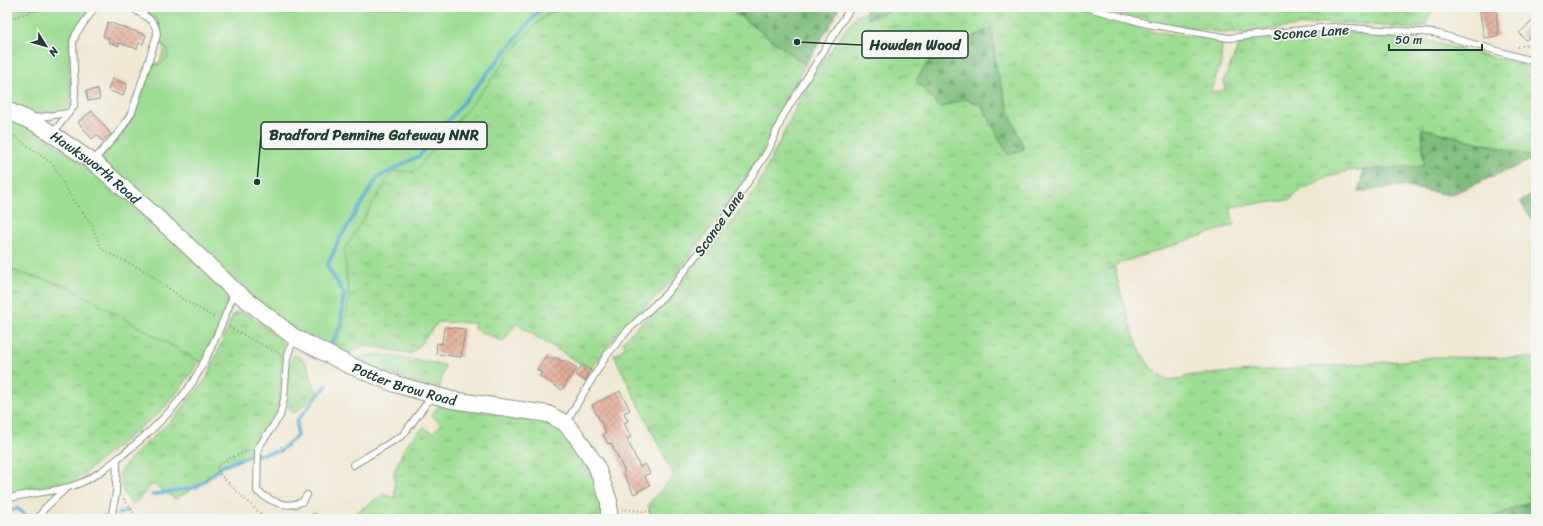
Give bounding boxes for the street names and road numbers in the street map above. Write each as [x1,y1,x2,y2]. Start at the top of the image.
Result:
street label: Sconce Lane [1272,17,1350,48]
street label: Hawksworth Road [45,124,147,212]
street label: Sconce Lane [687,185,752,262]
street label: Potter Brow Road [348,356,459,414]

